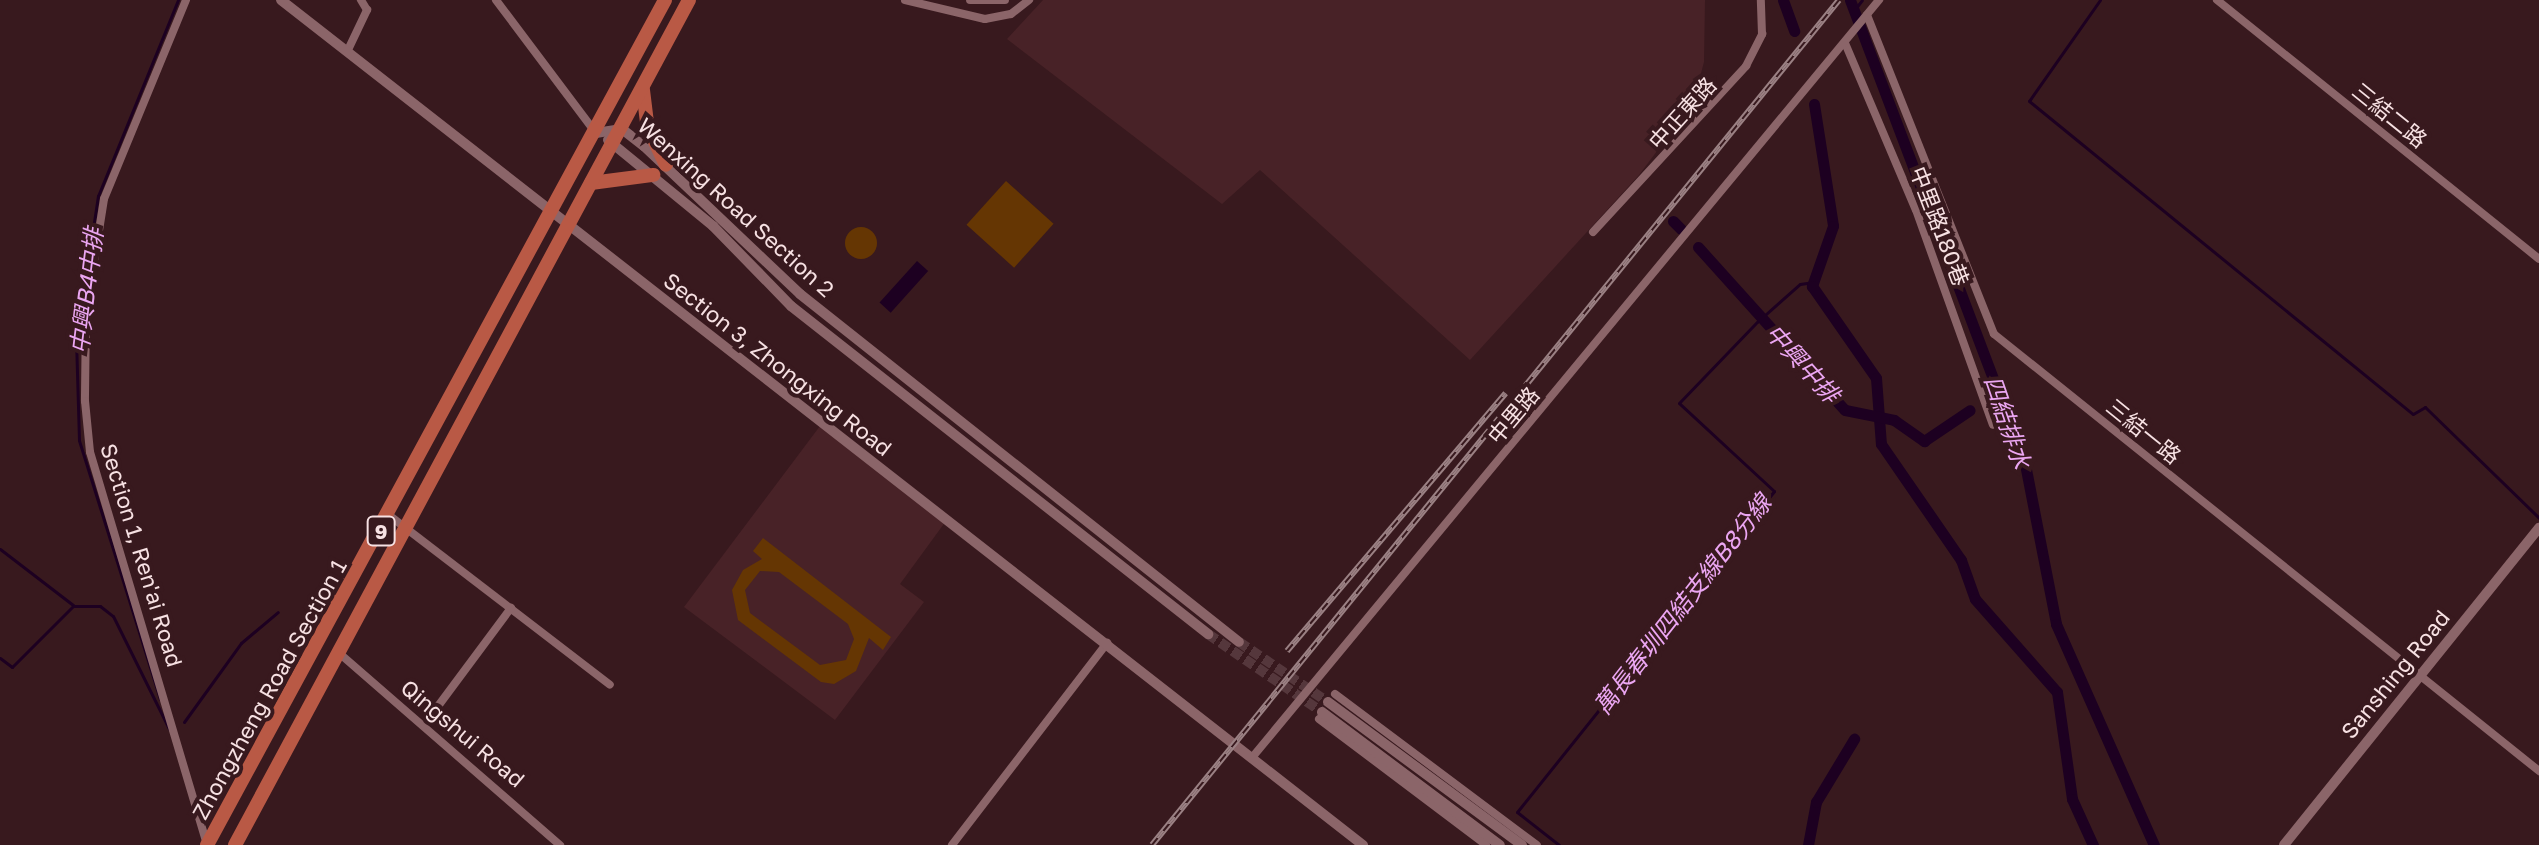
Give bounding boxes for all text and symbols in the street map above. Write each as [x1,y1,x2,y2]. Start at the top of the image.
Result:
street label: 中正東路 [1643,71,1721,155]
street label: 三結二路 [2347,77,2433,153]
street label: Wenxing Road Section 2 [632,112,840,302]
street label: 中里路180巷 [1905,163,1975,289]
water label: 中興B4中排 [64,226,108,356]
street label: Section 3, Zhongxing Road [659,267,897,461]
water label: 中興中排 [1760,318,1846,408]
water label: 四結排水 [1979,372,2037,472]
street label: 中里路 [1482,381,1544,449]
street label: 三結一路 [2101,393,2187,469]
street label: Section 1, Ren'ai Road [95,440,189,670]
water label: 萬長春圳四結支線B8分線 [1587,488,1777,720]
road number: 9 [365,515,397,547]
street label: Zhongzheng Road Section 1 [186,555,352,823]
street label: Sanshing Road [2335,604,2455,744]
street label: Qingshui Road [396,674,530,792]

